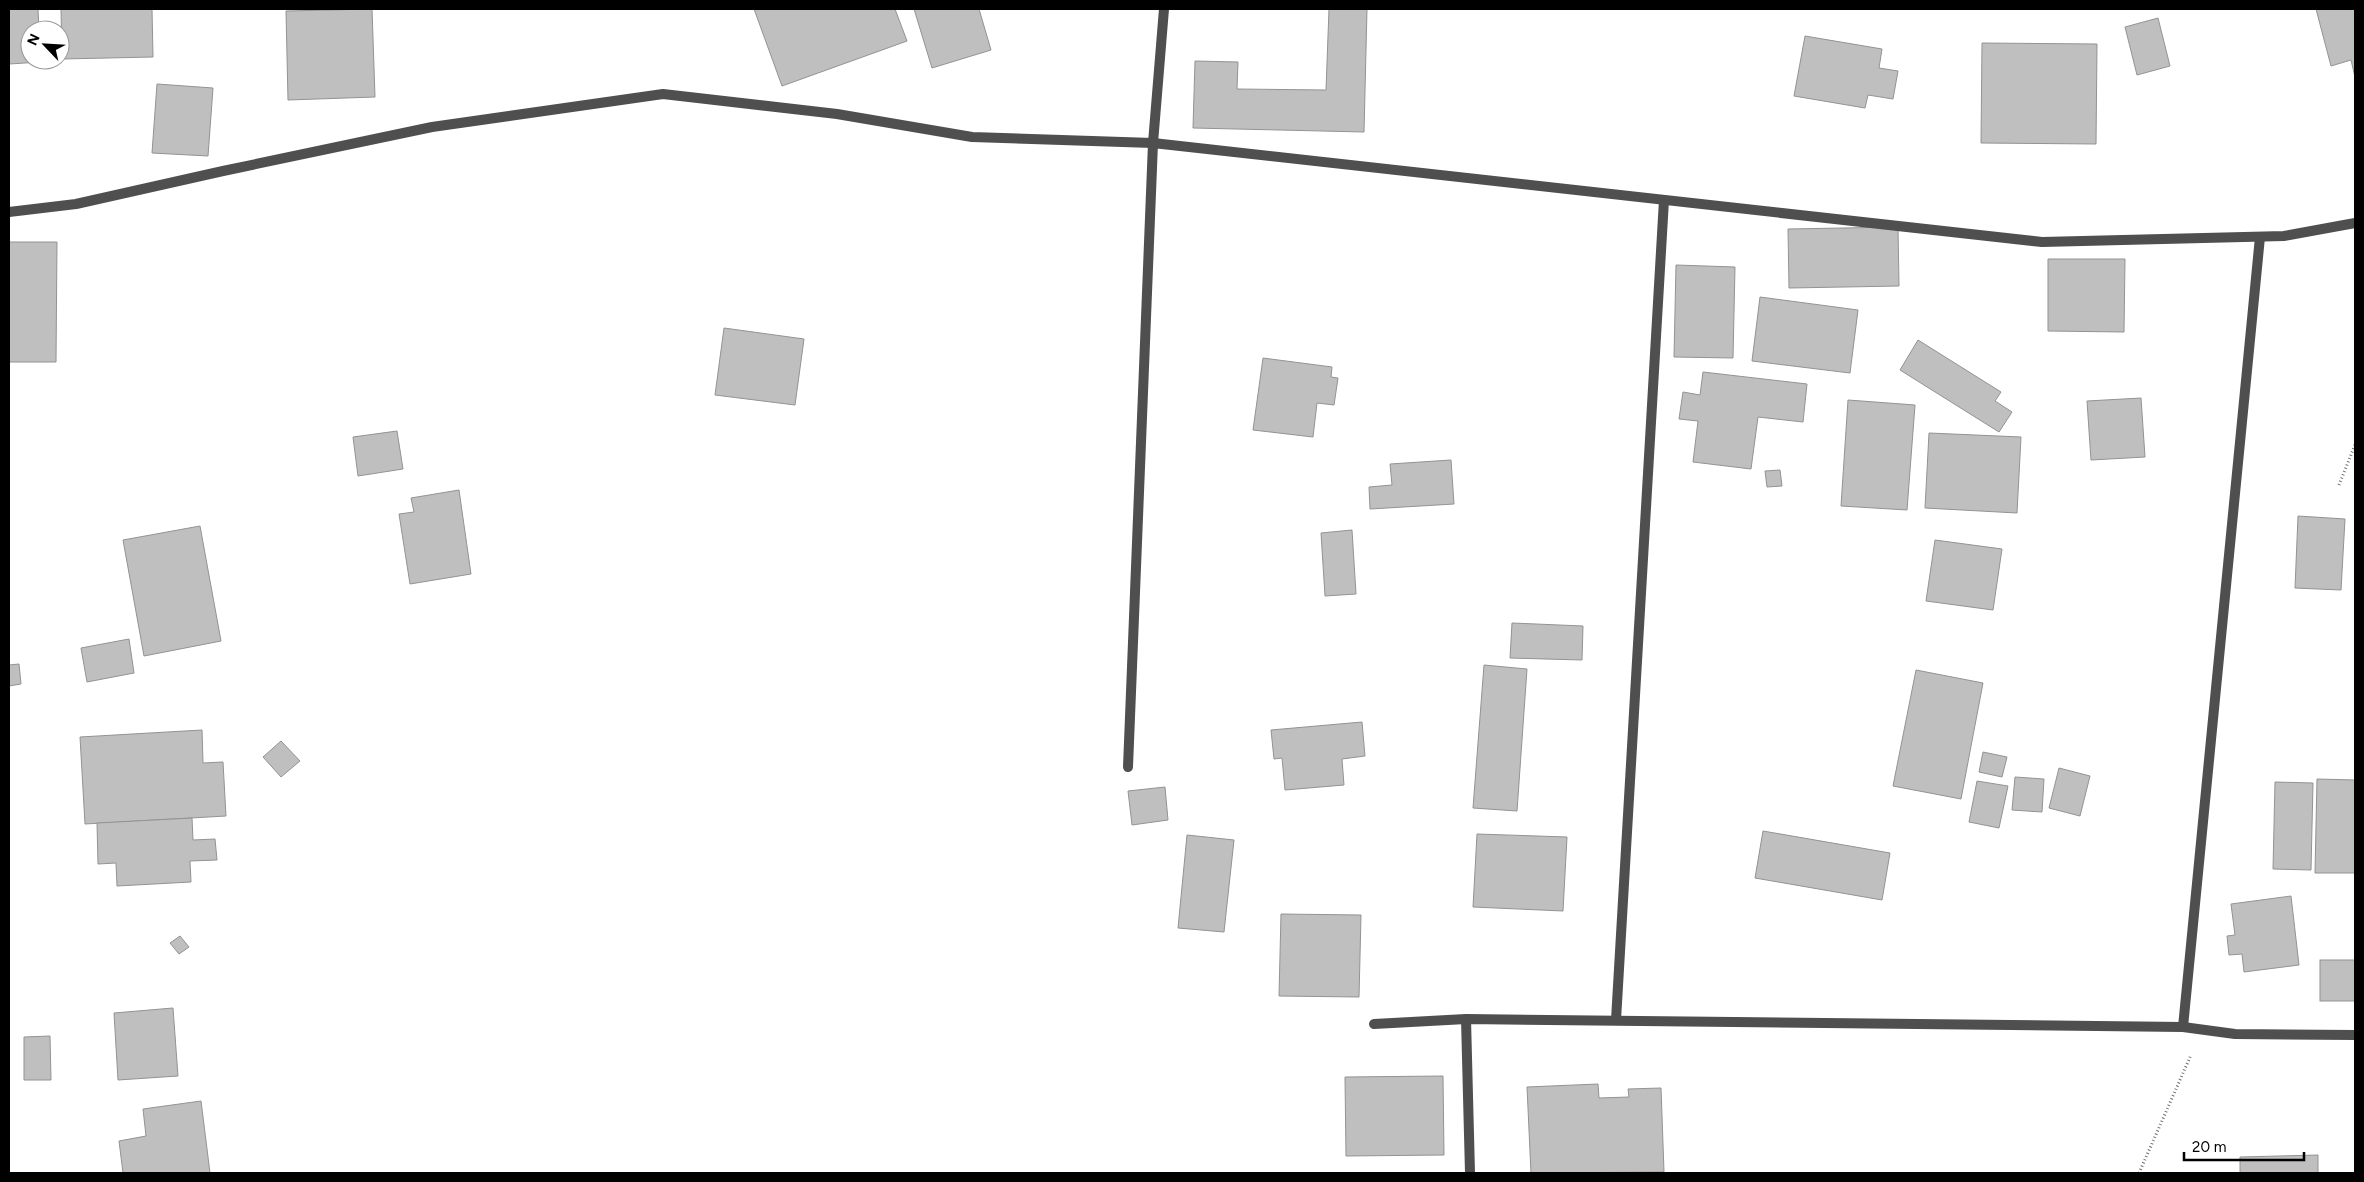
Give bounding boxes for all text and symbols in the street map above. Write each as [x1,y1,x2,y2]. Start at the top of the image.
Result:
north arrow [20,20,70,70]
text: N [24,31,44,48]
scale bar [2184,1130,2304,1162]
text: 20 m [2192,1138,2226,1156]

